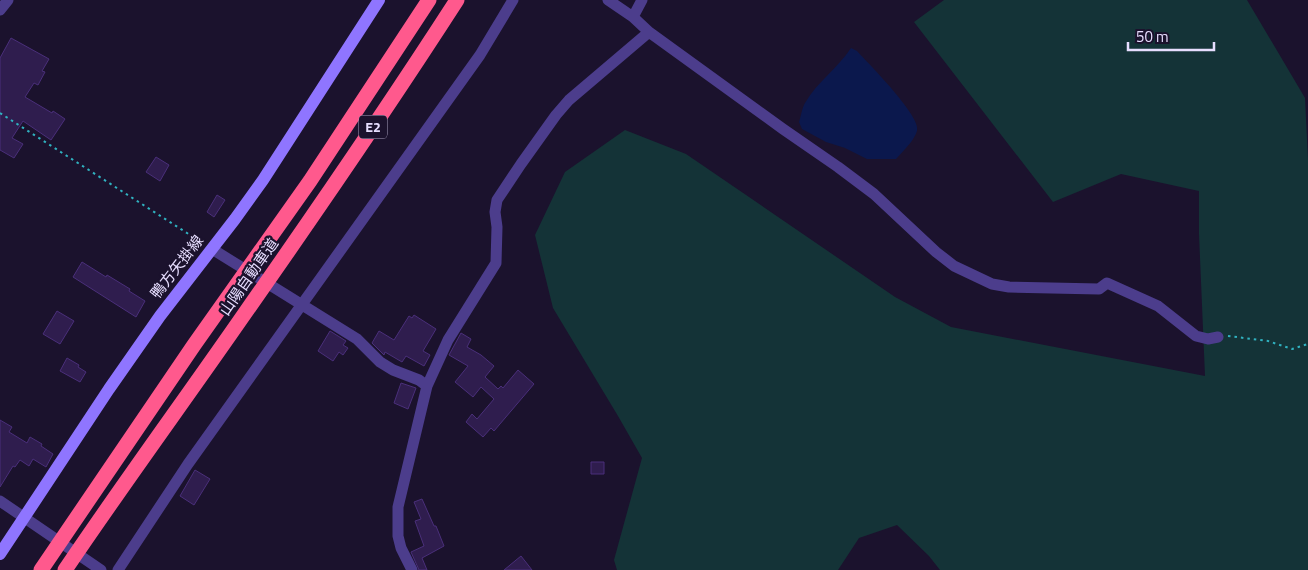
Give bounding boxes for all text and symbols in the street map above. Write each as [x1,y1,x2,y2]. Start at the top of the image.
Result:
scale bar [1128,20,1214,52]
text: 50 m [1136,25,1169,48]
road number: E2 [359,115,387,138]
street label: 鴨方矢掛線 [144,230,209,303]
street label: 山陽自動車道 [213,233,284,320]

